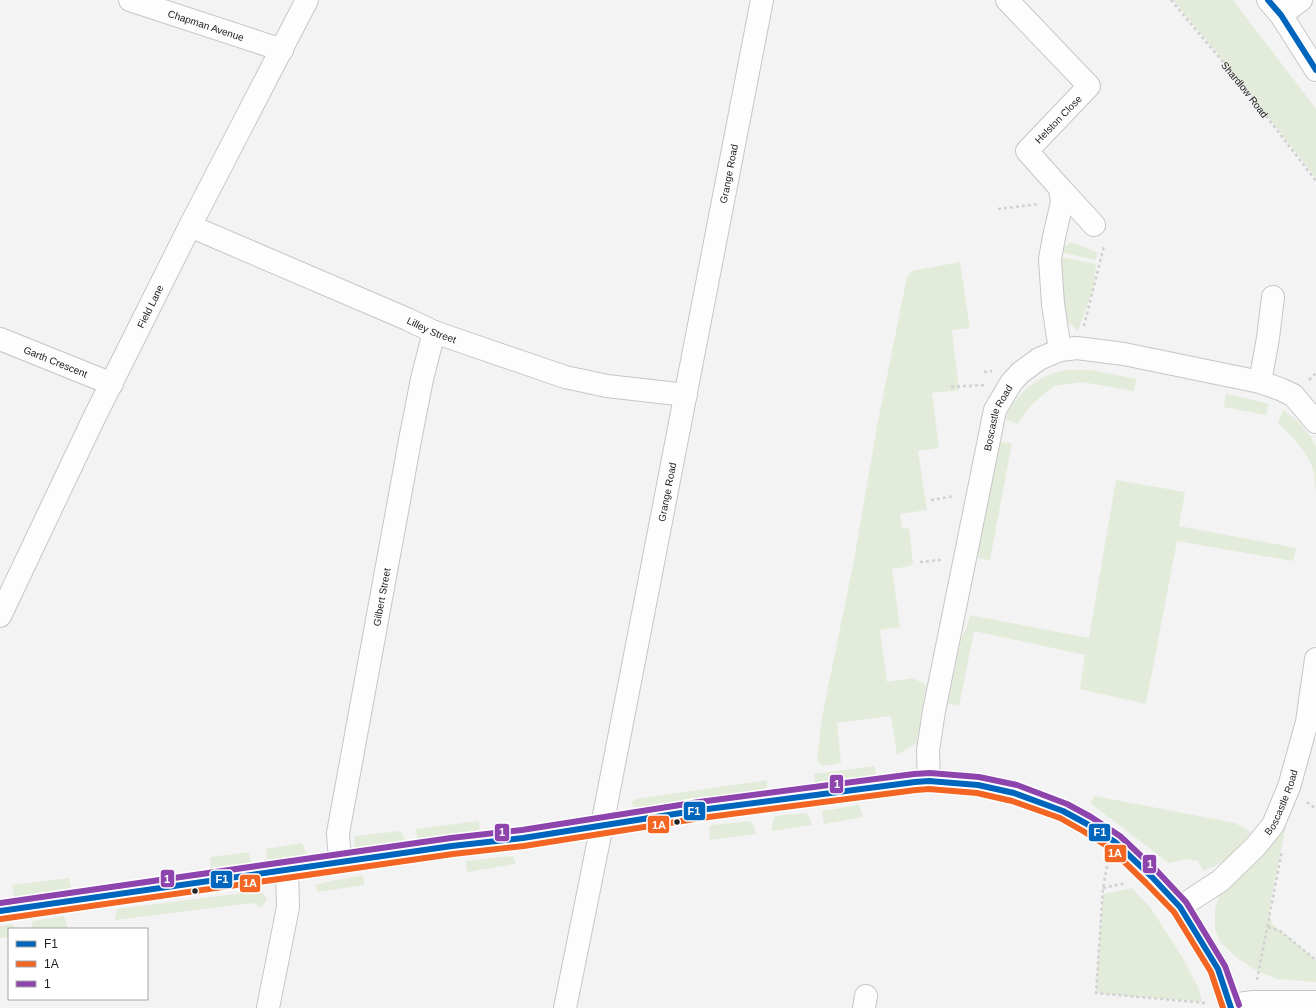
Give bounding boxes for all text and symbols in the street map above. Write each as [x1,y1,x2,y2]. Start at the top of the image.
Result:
street label: Chapman Avenue [166,8,246,43]
street label: Shardlow Road [1219,59,1270,120]
street label: Helston Close [1033,93,1084,146]
street label: Grange Road [718,143,740,204]
street label: Field Lane [135,283,166,330]
street label: Lilley Street [405,315,458,345]
street label: Garth Crescent [22,344,89,380]
street label: Boscastle Road [982,383,1015,452]
street label: Grange Road [656,461,678,523]
street label: Gilbert Street [371,567,393,627]
street label: Boscastle Road [1262,768,1300,837]
line badge: 1 [829,774,844,794]
text: 1 [834,778,840,790]
line badge: F1 [683,801,706,821]
text: F1 [688,805,700,817]
line badge: 1A [647,815,670,834]
unlabelled marker [672,817,682,827]
text: 1A [652,819,666,831]
line badge: 1 [494,823,510,842]
line badge: F1 [1088,823,1111,842]
text: 1 [499,826,505,838]
text: F1 [1094,826,1106,838]
line badge: 1A [1104,844,1127,863]
text: 1A [1108,847,1122,859]
line badge: 1 [1142,854,1157,874]
text: 1 [1147,858,1153,870]
line badge: 1 [160,869,175,888]
line badge: F1 [210,870,233,889]
text: 1 [164,873,170,885]
text: F1 [216,873,228,885]
line badge: 1A [239,874,261,893]
text: 1A [243,877,257,889]
unlabelled marker [190,886,200,896]
legend [8,928,148,1000]
text: F1 [44,937,58,951]
text: 1A [44,957,59,971]
text: 1 [44,977,51,991]

